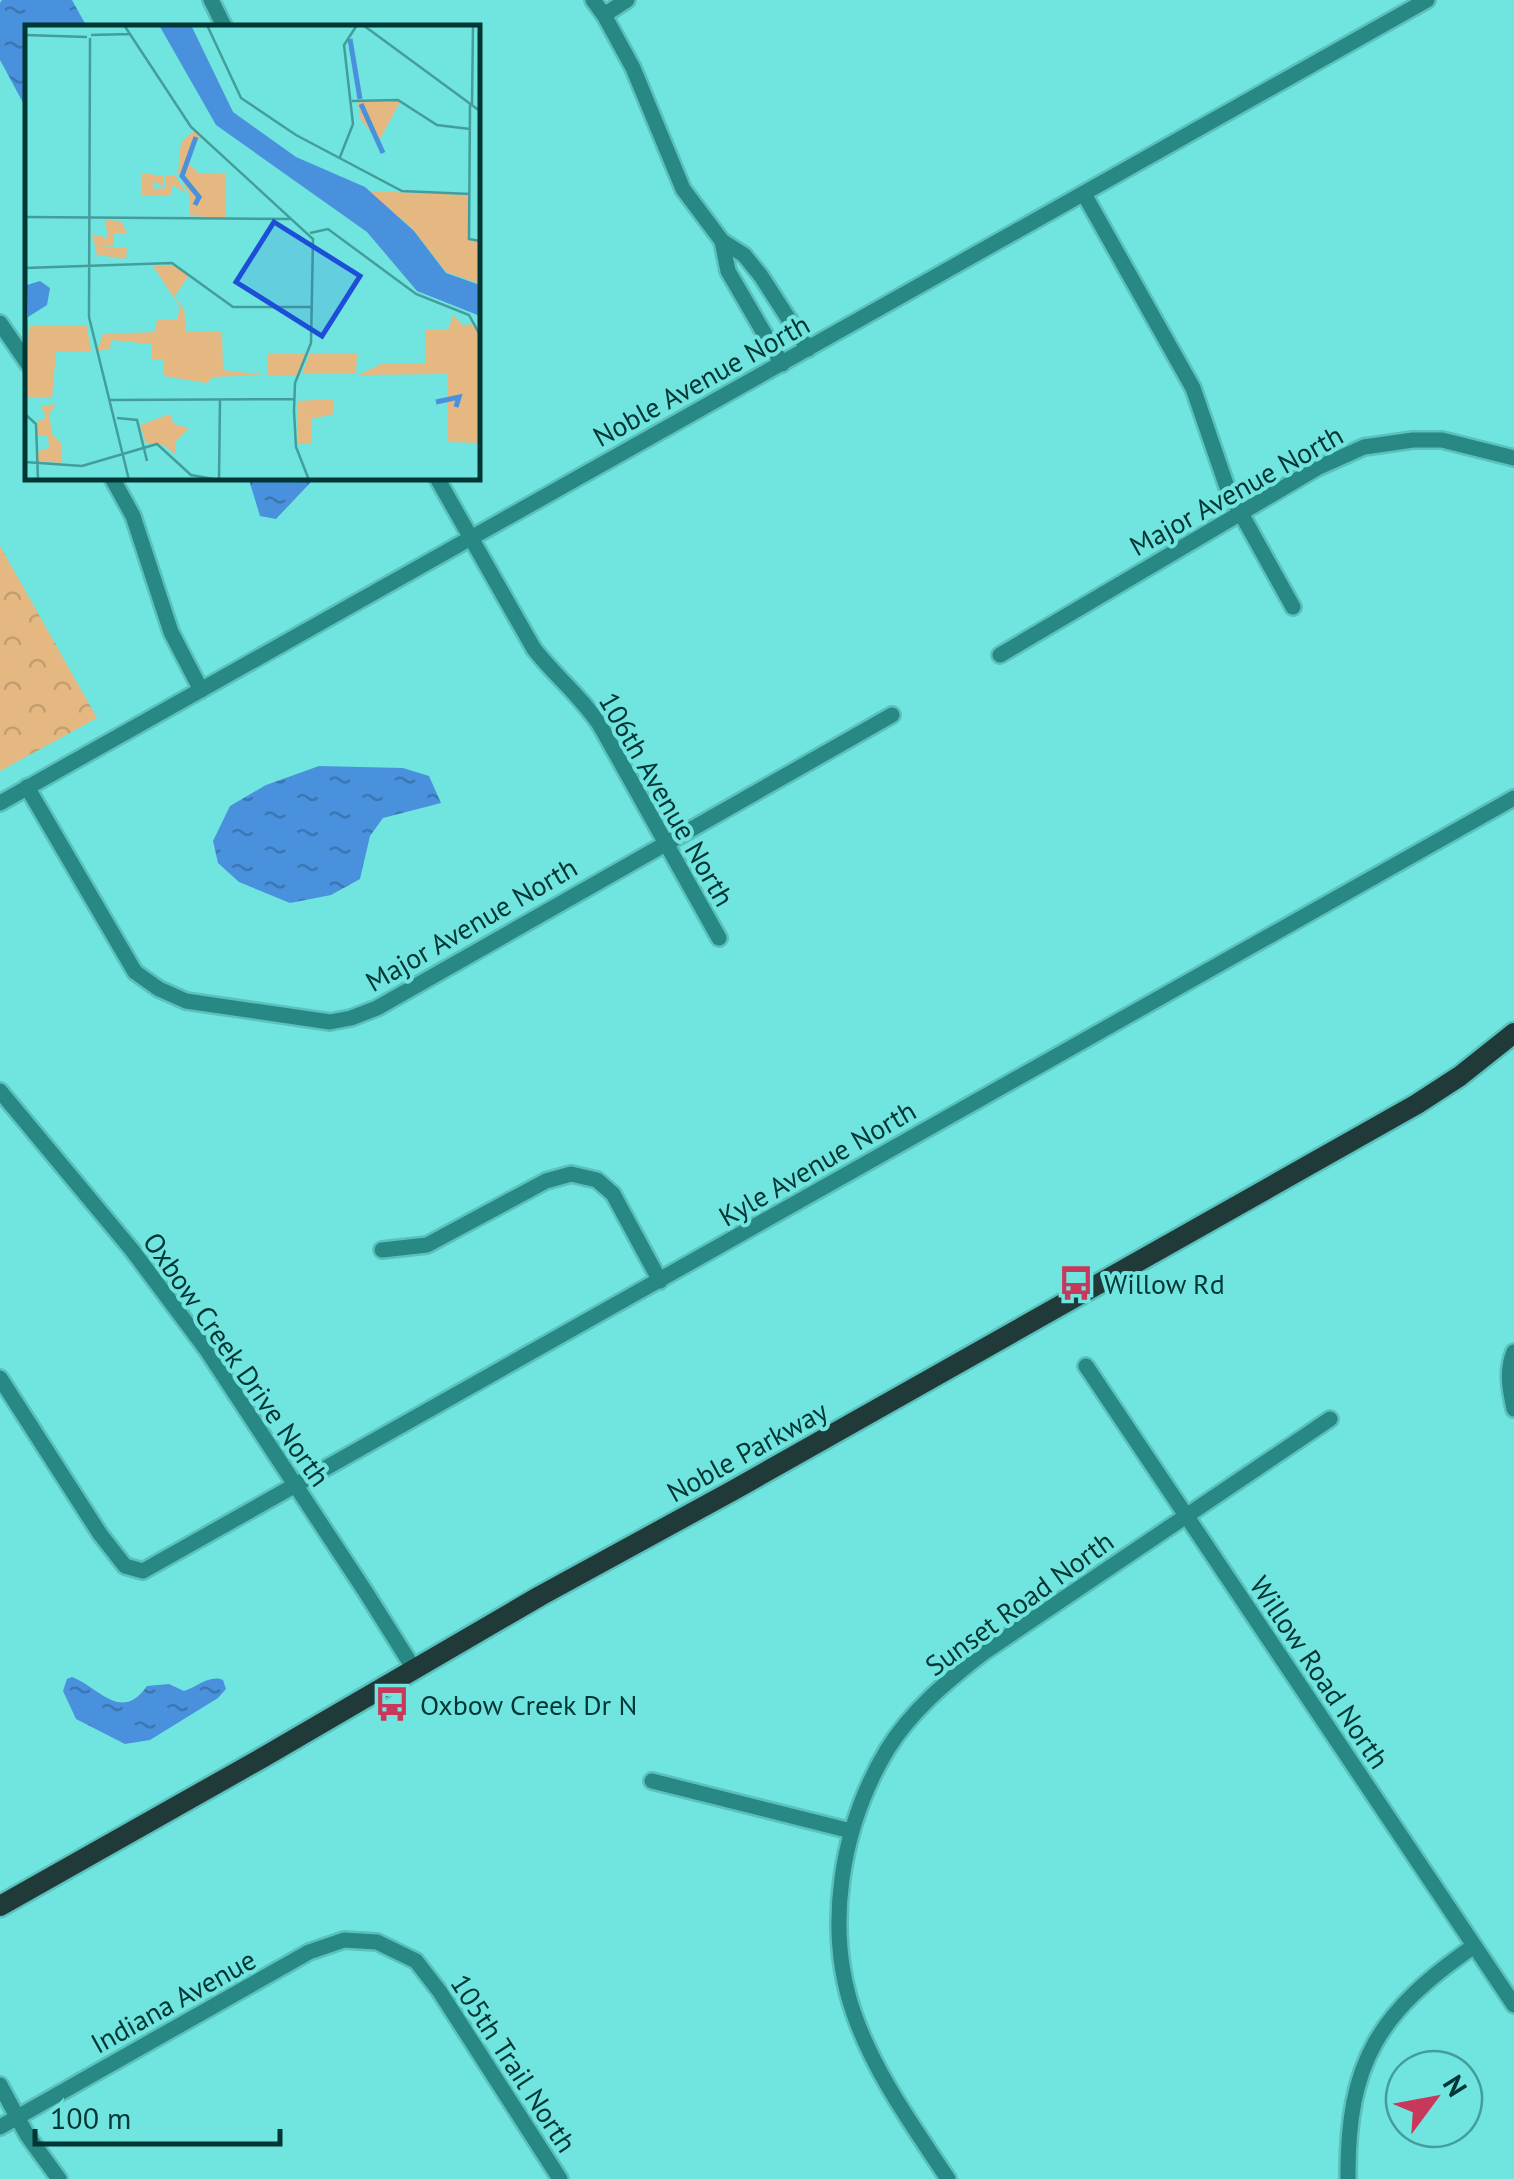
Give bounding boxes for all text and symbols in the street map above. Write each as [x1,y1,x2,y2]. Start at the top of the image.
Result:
inset map [25,25,480,480]
street label: Noble Avenue North [586,305,816,455]
street label: Major Avenue North [1123,416,1349,564]
street label: 106th Avenue North [591,685,743,913]
street label: Major Avenue North [358,848,584,1000]
street label: Kyle Avenue North [712,1092,922,1234]
street label: Oxbow Creek Drive North [135,1225,339,1493]
bus stop icon: Willow Rd [1057,1264,1095,1302]
place label: Willow Rd [1104,1265,1225,1302]
street label: Noble Parkway [660,1392,834,1510]
street label: Sunset Road North [918,1522,1120,1684]
street label: Willow Road North [1242,1568,1398,1776]
bus stop icon: Oxbow Creek Dr N [373,1685,411,1723]
place label: Oxbow Creek Dr N [420,1686,637,1723]
street label: Indiana Avenue [84,1940,262,2062]
street label: 105th Trail North [443,1967,585,2159]
north arrow [1384,2049,1484,2149]
text: N [1435,2068,1476,2103]
scale bar [35,2084,280,2146]
text: 100 m [50,2098,131,2137]

